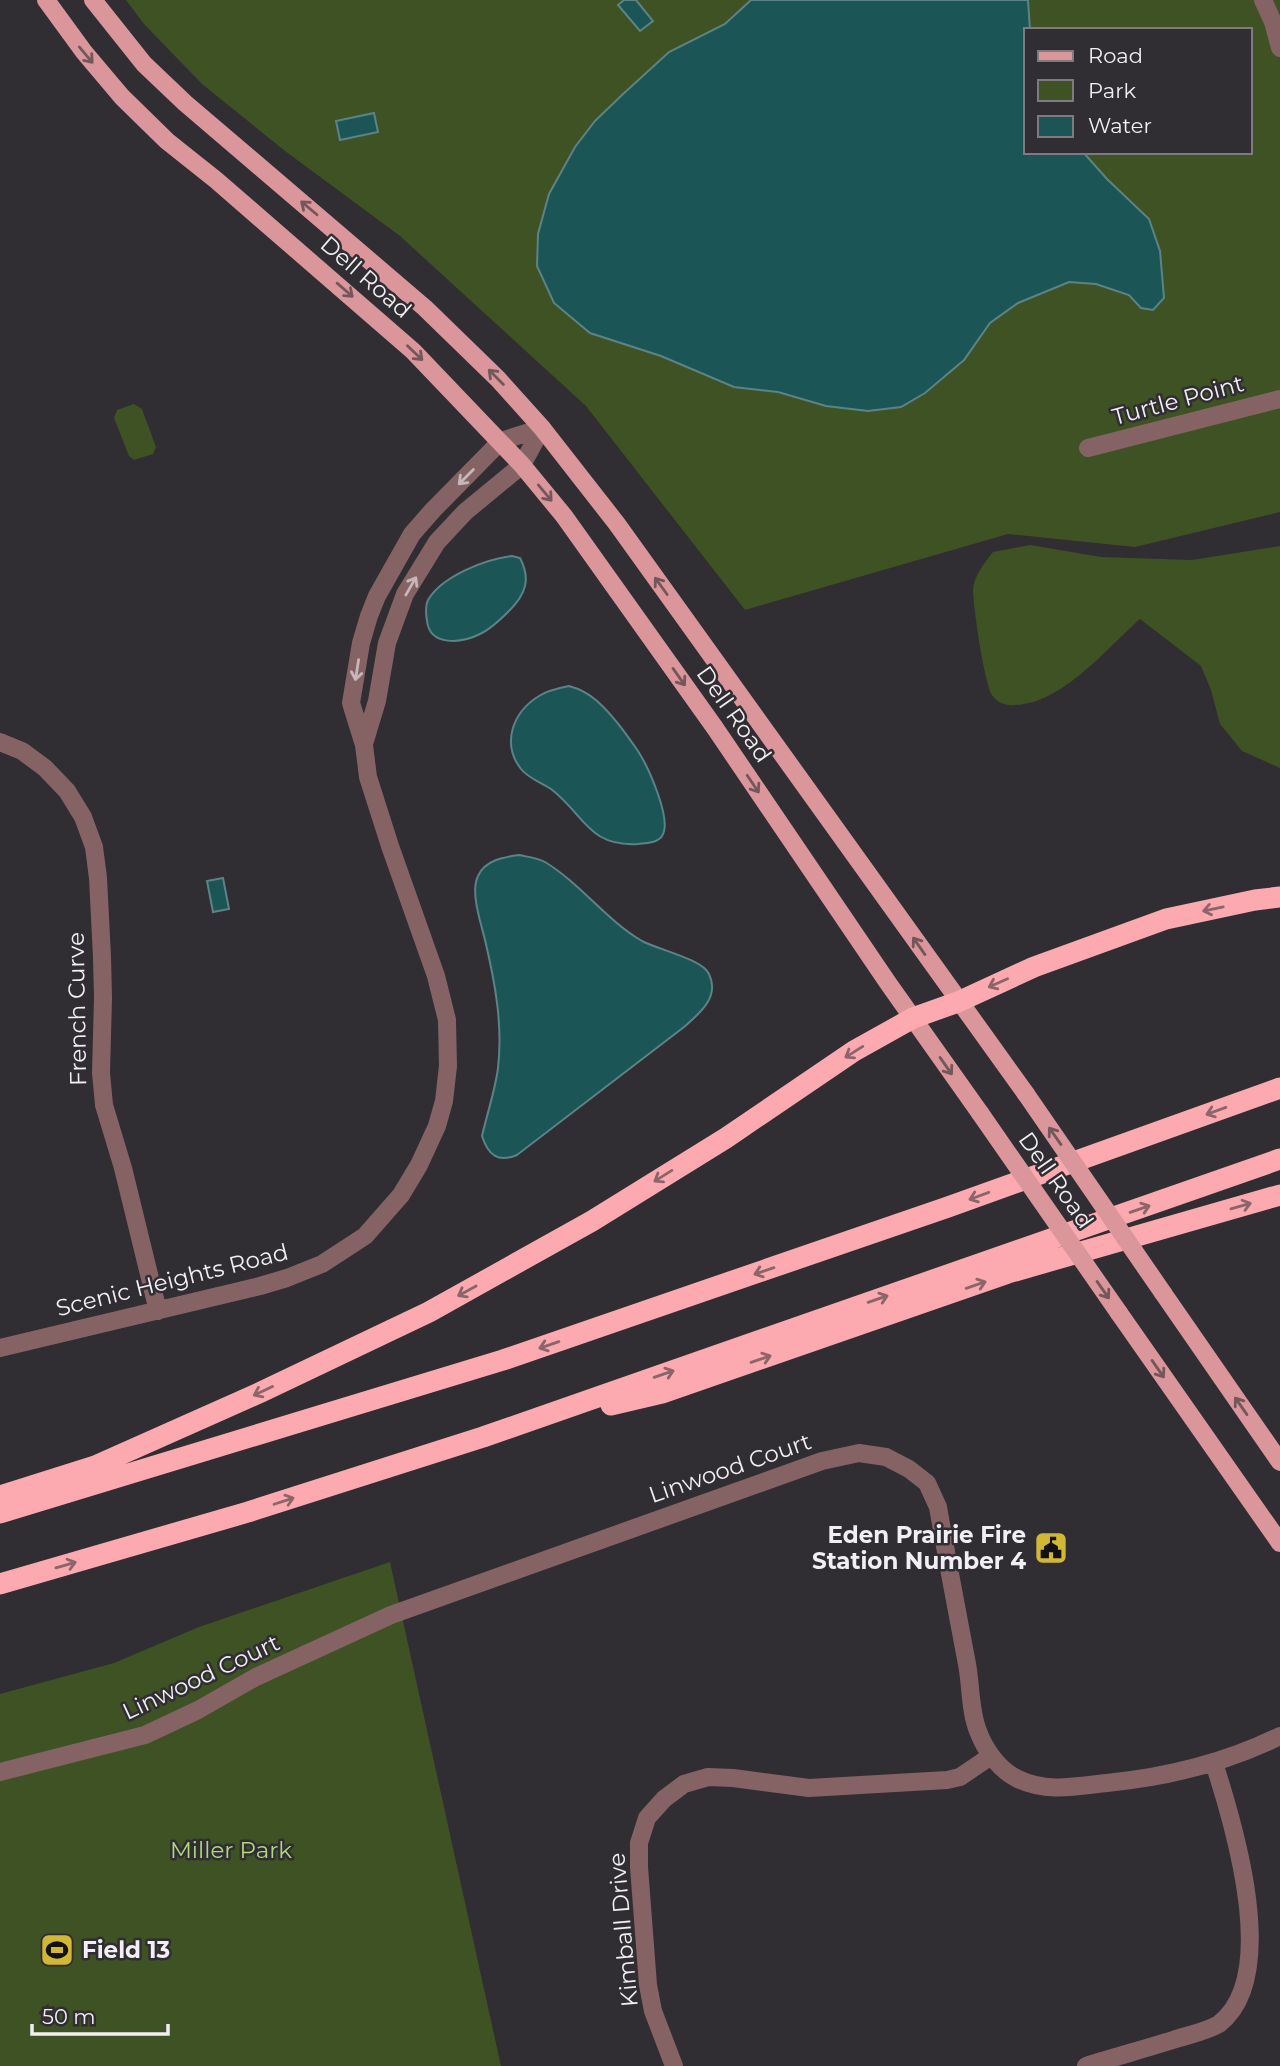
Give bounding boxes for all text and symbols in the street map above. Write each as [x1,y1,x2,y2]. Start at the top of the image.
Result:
legend [1024,28,1252,154]
text: Road [1088,43,1143,68]
one-way arrow [78,45,94,63]
text: Park [1088,78,1136,103]
text: Water [1088,113,1152,138]
one-way arrow [301,200,319,216]
street label: Dell Road [315,230,417,324]
one-way arrow [335,282,353,298]
one-way arrow [406,345,423,362]
one-way arrow [487,369,504,386]
street label: Turtle Point [1109,369,1247,431]
one-way arrow [458,468,475,485]
one-way arrow [538,484,553,502]
one-way arrow [404,577,418,597]
one-way arrow [654,577,668,596]
one-way arrow [350,658,363,681]
street label: Dell Road [691,660,777,768]
one-way arrow [672,667,686,686]
one-way arrow [746,774,760,794]
one-way arrow [1202,903,1225,917]
street label: French Curve [62,932,92,1086]
one-way arrow [912,937,926,956]
one-way arrow [988,977,1010,990]
one-way arrow [844,1045,864,1059]
one-way arrow [939,1056,953,1075]
one-way arrow [1205,1106,1227,1118]
street label: Dell Road [1013,1126,1099,1234]
one-way arrow [1048,1127,1062,1147]
one-way arrow [654,1170,674,1184]
one-way arrow [968,1191,990,1203]
one-way arrow [1229,1199,1252,1212]
one-way arrow [1128,1202,1150,1214]
street label: Scenic Heights Road [53,1238,291,1322]
one-way arrow [753,1266,775,1278]
one-way arrow [965,1278,987,1290]
one-way arrow [1096,1280,1110,1299]
one-way arrow [457,1285,478,1298]
one-way arrow [867,1292,889,1304]
one-way arrow [538,1340,560,1352]
one-way arrow [750,1352,772,1364]
one-way arrow [1151,1359,1165,1378]
one-way arrow [652,1367,674,1379]
one-way arrow [253,1385,274,1399]
one-way arrow [1234,1397,1248,1416]
street label: Linwood Court [645,1427,815,1509]
one-way arrow [272,1493,294,1506]
place label: Eden Prairie Fire Station Number 4 [812,1521,1026,1575]
public building icon: Eden Prairie Fire Station Number 4 [1032,1529,1070,1567]
one-way arrow [54,1558,76,1571]
street label: Linwood Court [118,1628,284,1726]
park label: Miller Park [170,1836,292,1864]
street label: Kimball Drive [602,1852,644,2008]
sports icon: Field 13 [38,1931,76,1969]
place label: Field 13 [82,1936,170,1964]
scale bar [32,1993,168,2037]
text: 50 m [42,2004,96,2029]

